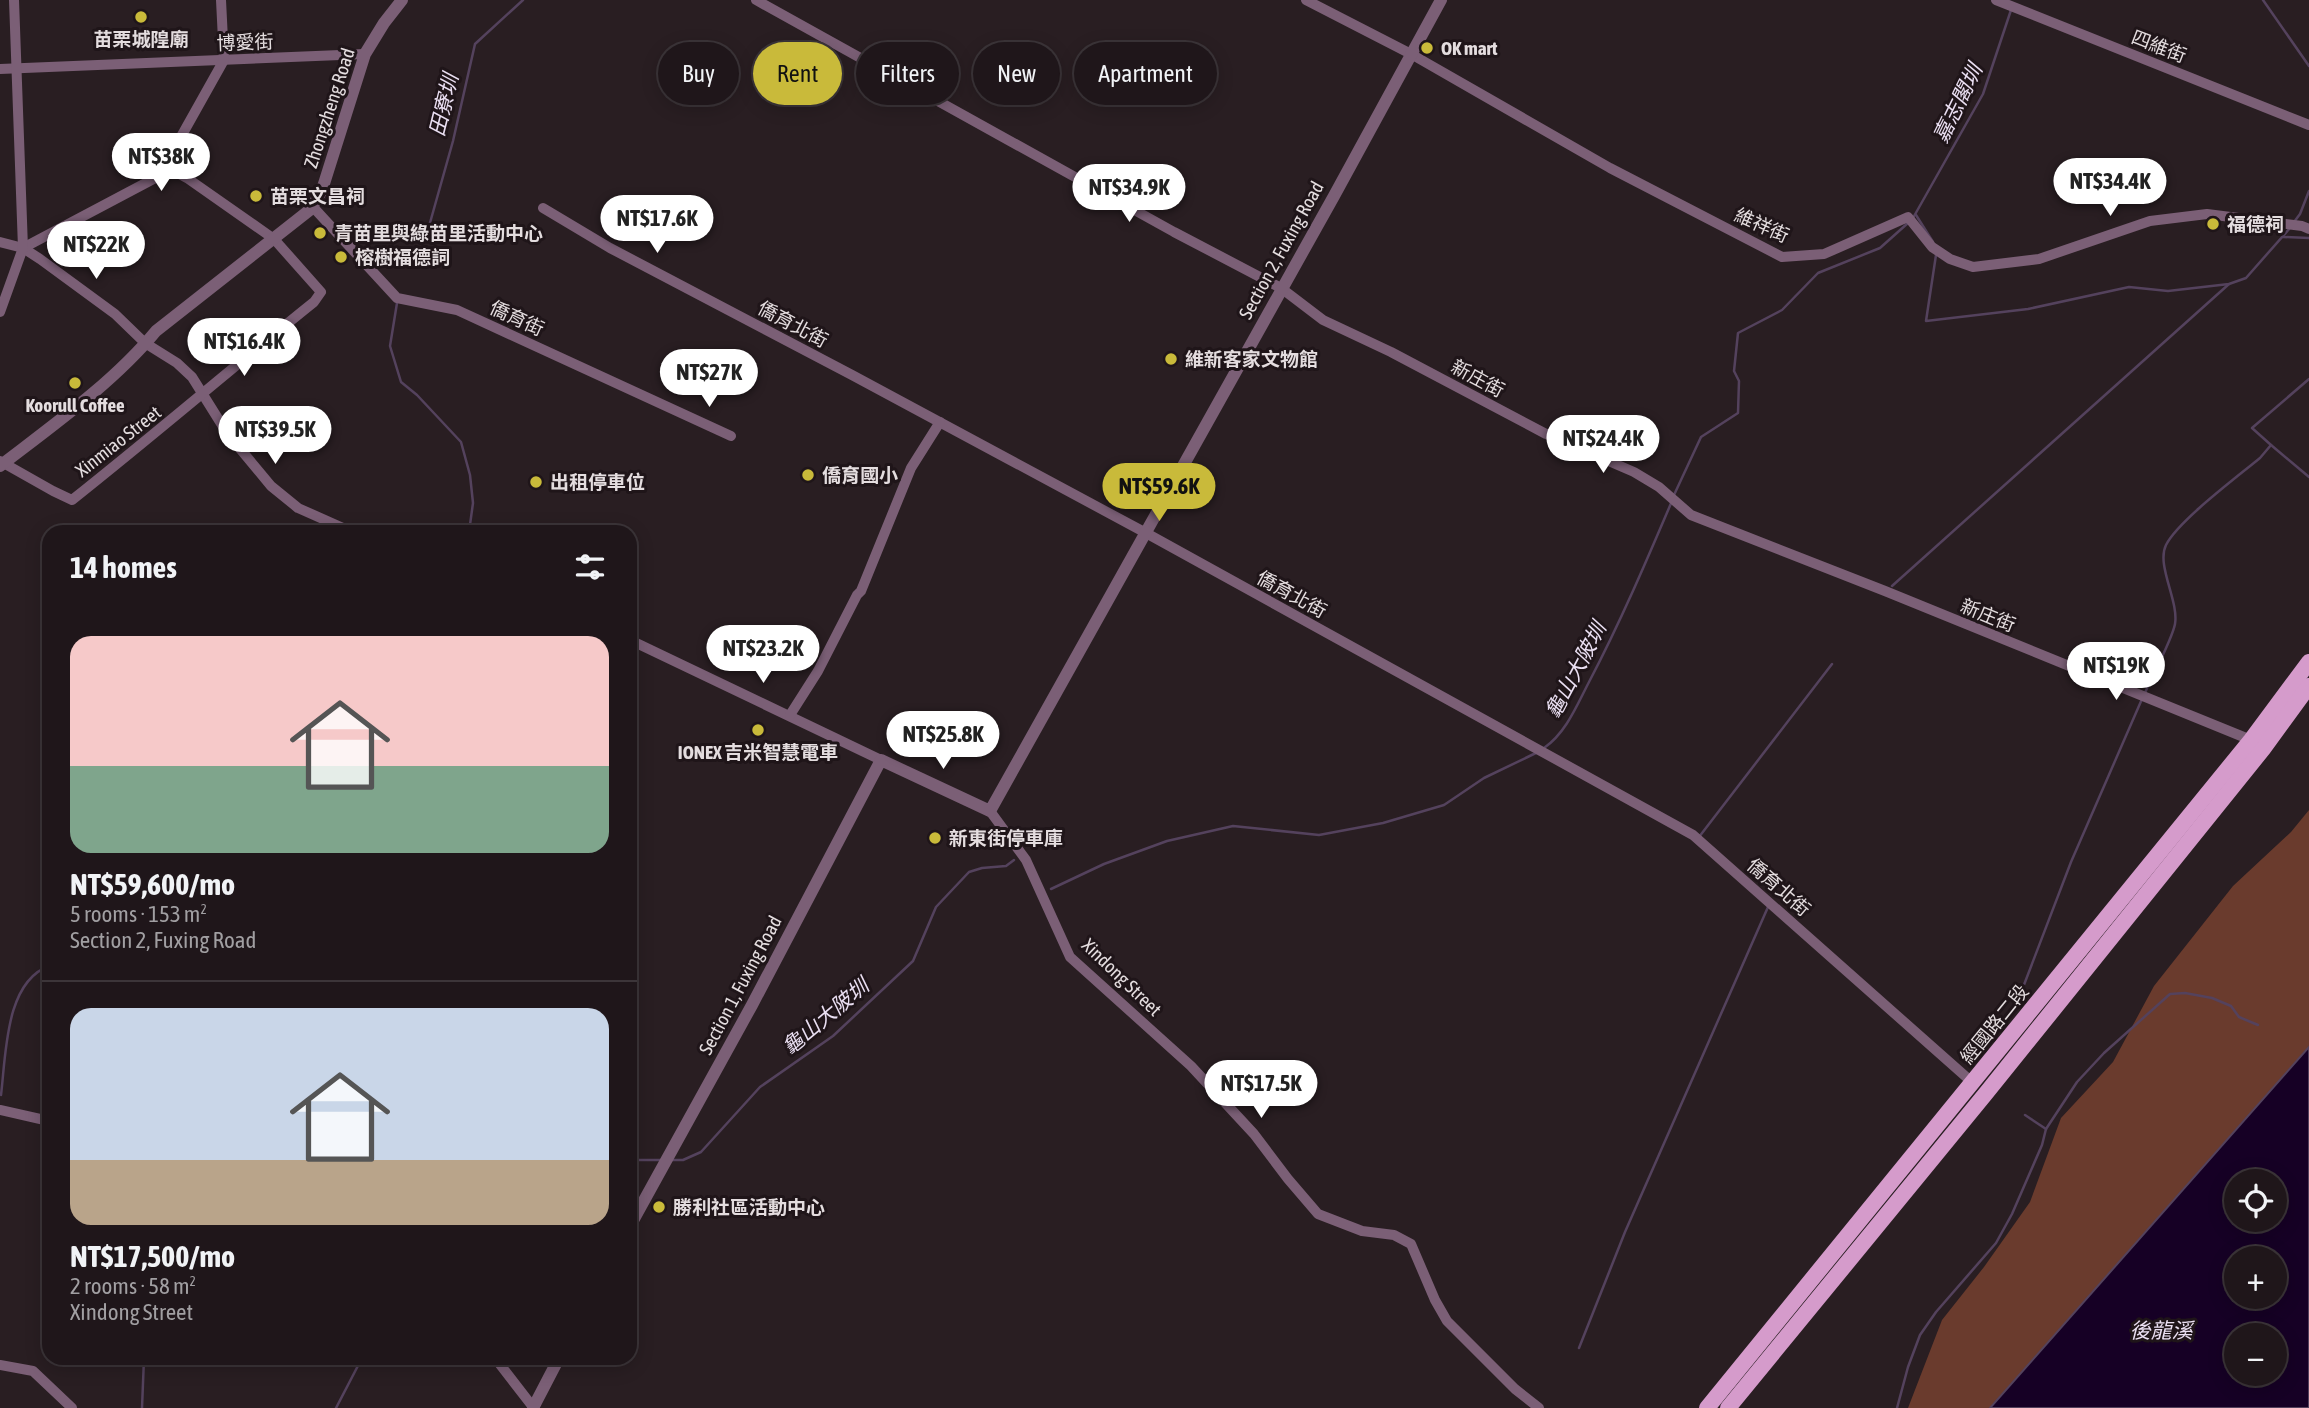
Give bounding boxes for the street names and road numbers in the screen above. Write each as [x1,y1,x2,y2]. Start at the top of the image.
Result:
street label: 四維街 [2128,26,2190,66]
street label: 博愛街 [216,30,274,54]
street label: Zhongzheng Road [299,45,359,171]
street label: Section 2, Fuxing Road [1234,177,1328,323]
street label: 維祥街 [1731,203,1793,247]
street label: 僑育街 [487,296,547,340]
street label: 僑育北街 [754,296,832,352]
street label: 新庄街 [1448,355,1508,401]
street label: Xinmiao Street [71,401,165,481]
street label: 僑育北街 [1253,566,1331,622]
street label: 新庄街 [1957,594,2019,636]
street label: 僑育北街 [1743,854,1815,920]
street label: Section 1, Fuxing Road [694,912,786,1058]
street label: Xindong Street [1078,934,1166,1020]
street label: 經國路二段 [1956,980,2032,1068]

